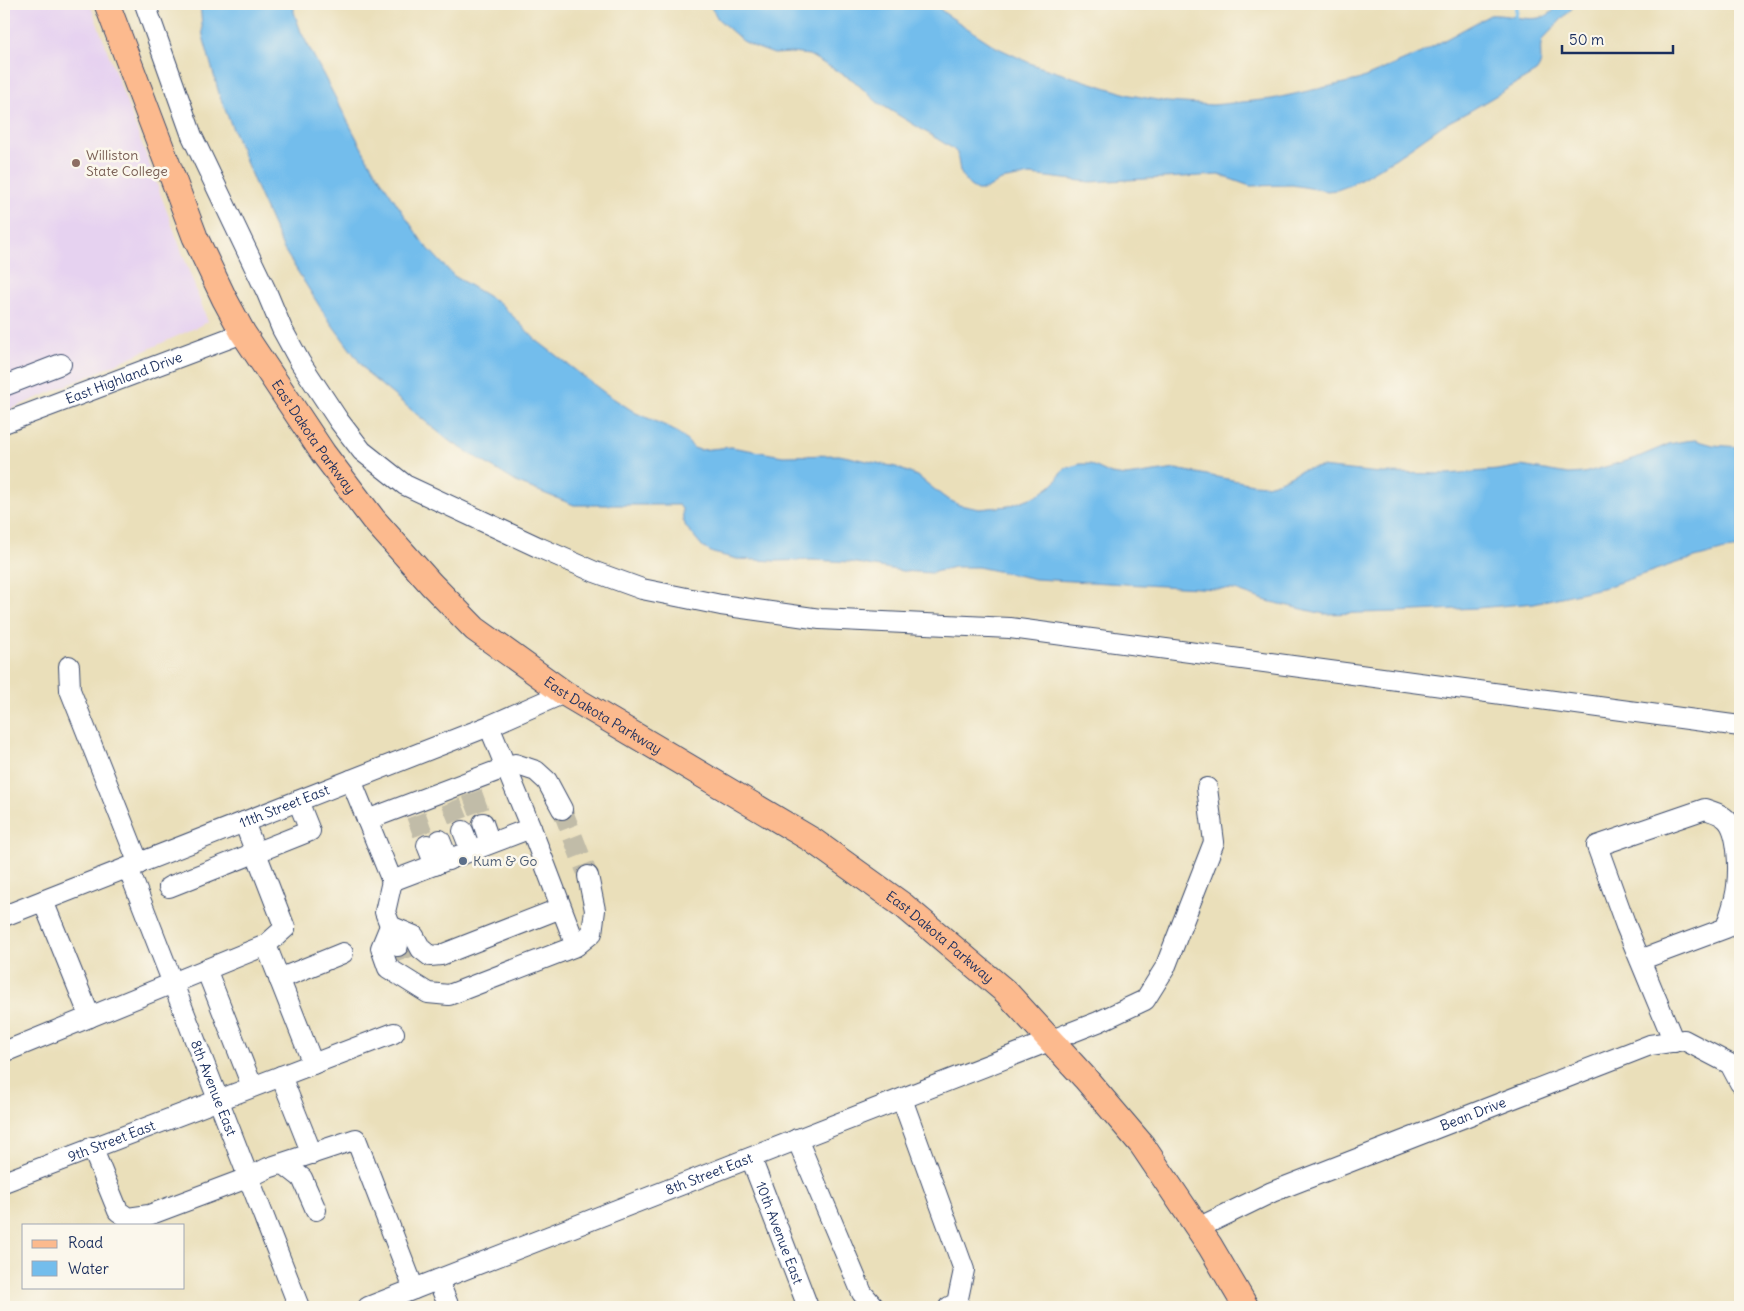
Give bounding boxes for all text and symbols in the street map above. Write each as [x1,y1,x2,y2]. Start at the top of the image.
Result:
scale bar [1562,22,1673,54]
text: 50 m [1569,30,1604,49]
place label: Williston State College [86,146,168,180]
marker: Williston State College [70,157,82,169]
street label: East Highland Drive [63,348,185,408]
street label: East Dakota Parkway [268,376,360,497]
street label: East Dakota Parkway [540,672,665,758]
street label: 11th Street East [237,780,332,832]
place label: Kum & Go [473,852,537,870]
marker: Kum & Go [457,855,469,867]
street label: East Dakota Parkway [882,887,998,987]
street label: 8th Avenue East [187,1037,241,1139]
street label: Bean Drive [1437,1093,1509,1135]
street label: 9th Street East [65,1116,158,1166]
street label: 8th Street East [663,1149,755,1199]
street label: 10th Avenue East [752,1179,807,1287]
legend [22,1224,185,1288]
text: Road [68,1233,103,1252]
text: Water [68,1259,109,1278]

